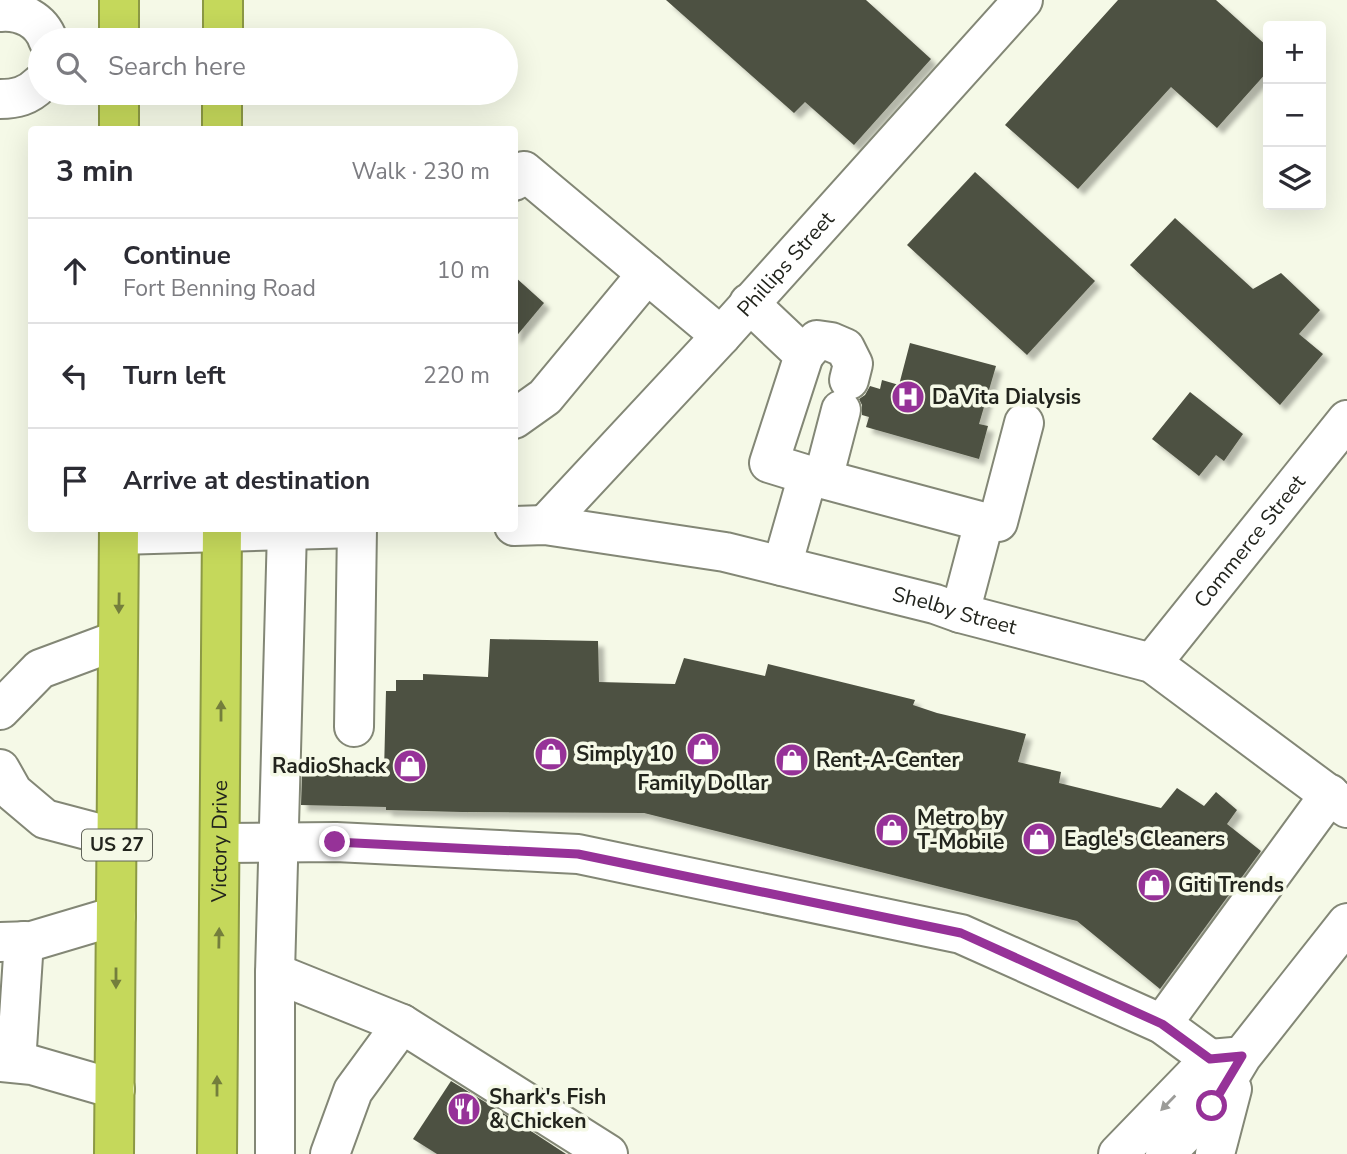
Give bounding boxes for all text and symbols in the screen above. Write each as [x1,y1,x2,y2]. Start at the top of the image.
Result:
map controls [1263,21,1326,210]
button: + [1263,21,1326,84]
search box [28,28,518,105]
icon: search [52,48,90,86]
text: Search here [108,49,246,84]
button: − [1263,84,1326,147]
button: layers [1263,147,1326,210]
text: 3 min [56,151,134,192]
text: Walk · 230 m [351,156,490,187]
street label: Phillips Street [731,205,841,323]
text: Continue [123,238,231,273]
icon: ahead [56,252,94,290]
text: 10 m [437,255,490,286]
text: Fort Benning Road [123,273,316,304]
icon: left [56,357,94,395]
text: Turn left [123,358,226,393]
text: 220 m [423,360,490,391]
hospital icon: DaVita Dialysis [889,378,927,416]
place label: DaVita Dialysis [932,383,1081,411]
icon: arrive [56,462,94,500]
text: Arrive at destination [123,463,370,498]
street label: Commerce Street [1188,468,1312,614]
street label: Shelby Street [890,580,1020,641]
one-way arrow [113,593,125,615]
one-way arrow [215,699,227,721]
shop icon: Family Dollar [684,730,722,768]
shop icon: Simply 10 [532,735,570,773]
place label: Simply 10 [576,740,674,768]
shop icon: Rent-A-Center [773,741,811,779]
place label: Rent-A-Center [816,746,960,774]
shop icon: RadioShack [391,747,429,785]
place label: RadioShack [272,752,387,780]
place label: Family Dollar [638,769,769,797]
street label: Victory Drive [205,780,234,903]
place label: Metro by T-Mobile [917,804,1005,856]
shop icon: Metro by T-Mobile [873,811,911,849]
shop icon: Eagle's Cleaners [1020,820,1058,858]
place label: Eagle's Cleaners [1064,825,1225,853]
route end [319,826,350,857]
road number: US 27 [82,830,152,860]
shop icon: Giti Trends [1135,866,1173,904]
place label: Giti Trends [1178,871,1284,899]
one-way arrow [213,927,225,949]
one-way arrow [110,967,122,989]
one-way arrow [211,1075,223,1097]
place label: Shark's Fish & Chicken [489,1083,606,1135]
restaurant icon: Shark's Fish & Chicken [445,1090,483,1128]
route start [1196,1090,1227,1121]
one-way arrow [1159,1094,1176,1111]

